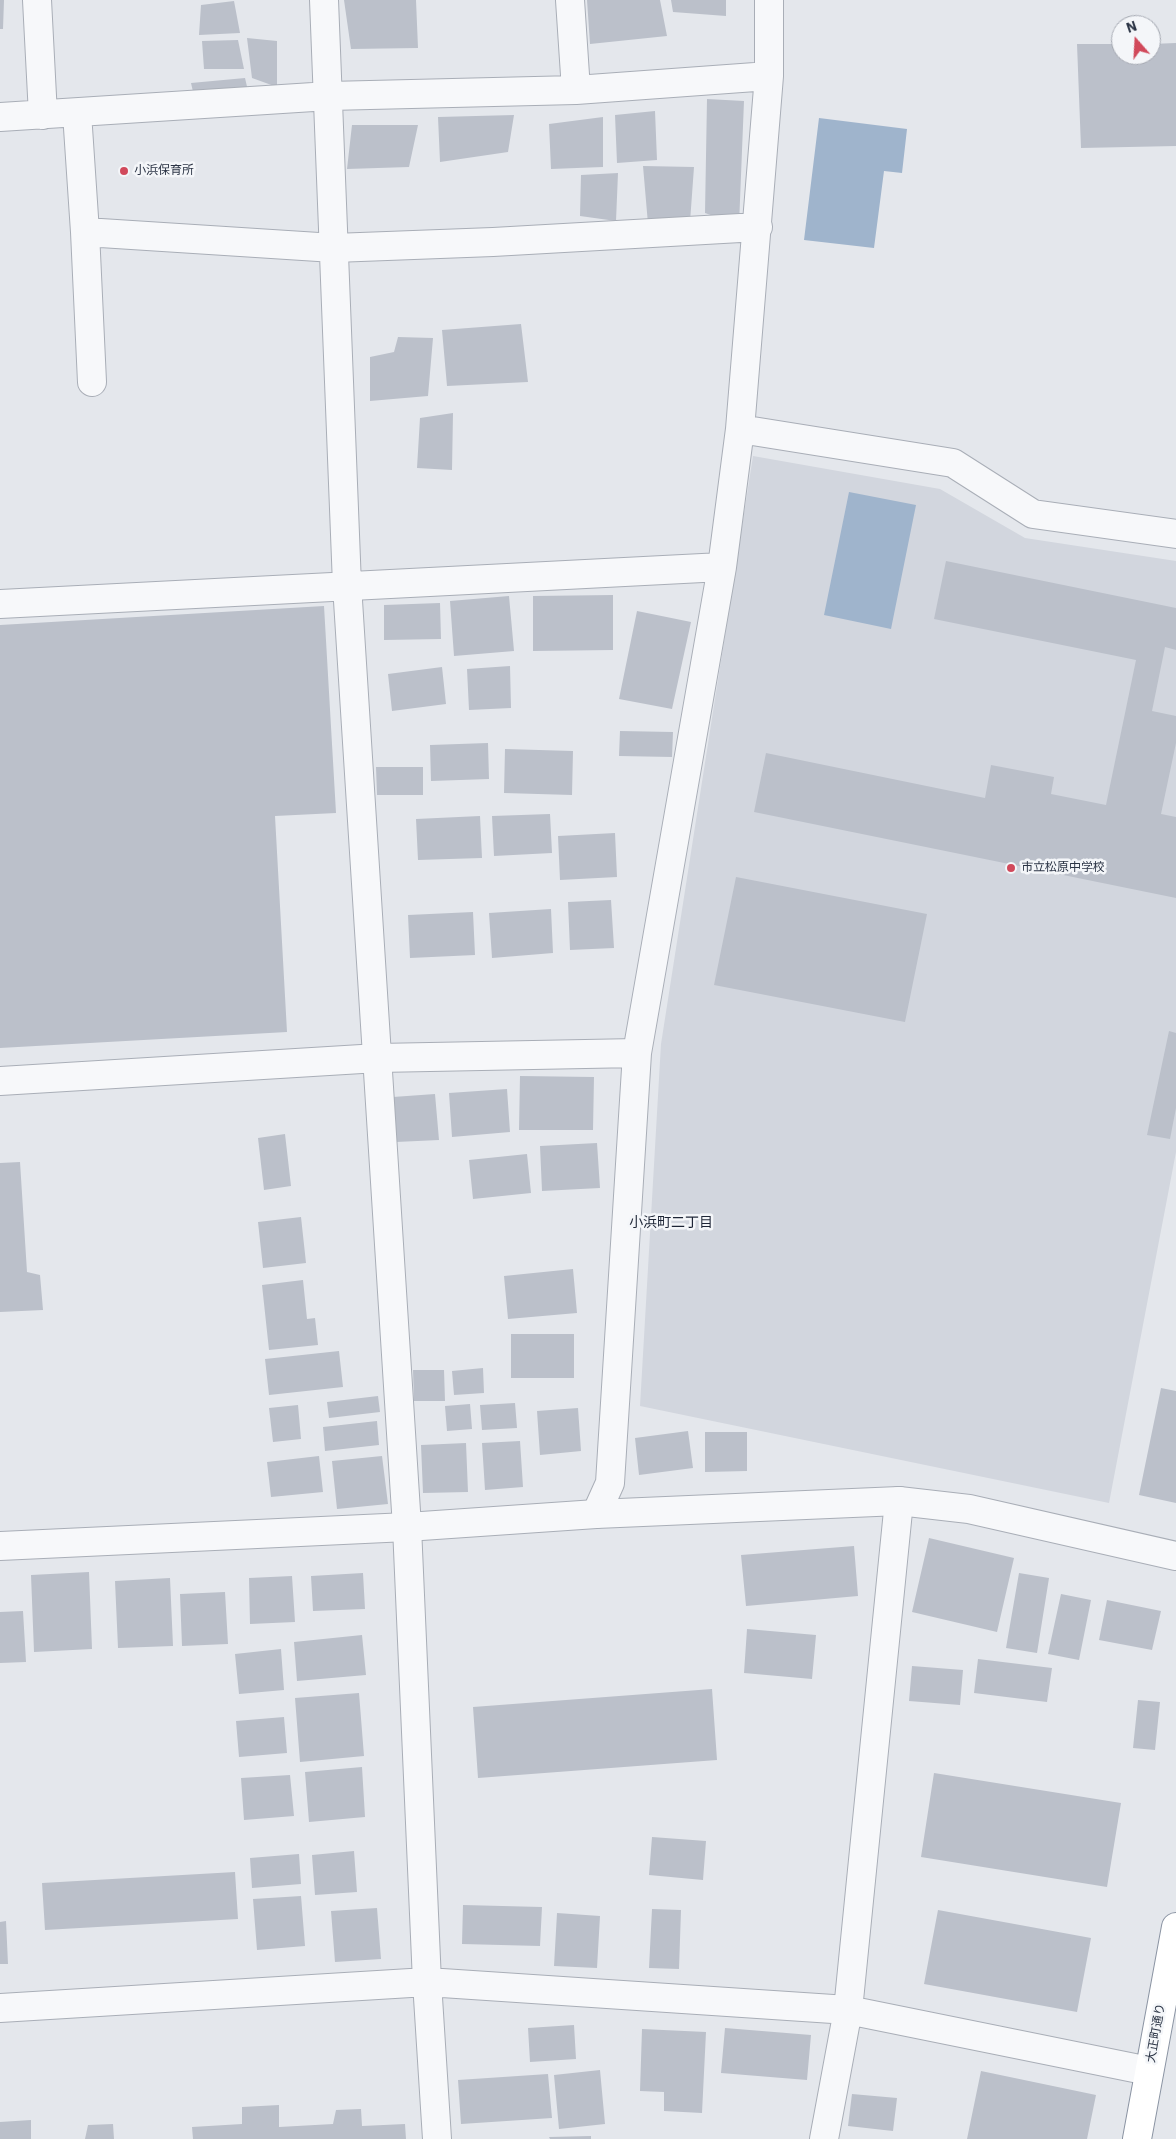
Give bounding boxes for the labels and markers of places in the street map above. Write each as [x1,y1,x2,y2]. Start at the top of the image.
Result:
place label: 小浜保育所 [134,164,194,178]
marker: 小浜保育所 [118,165,130,177]
place label: 市立松原中学校 [1021,861,1105,875]
marker: 市立松原中学校 [1005,862,1017,874]

